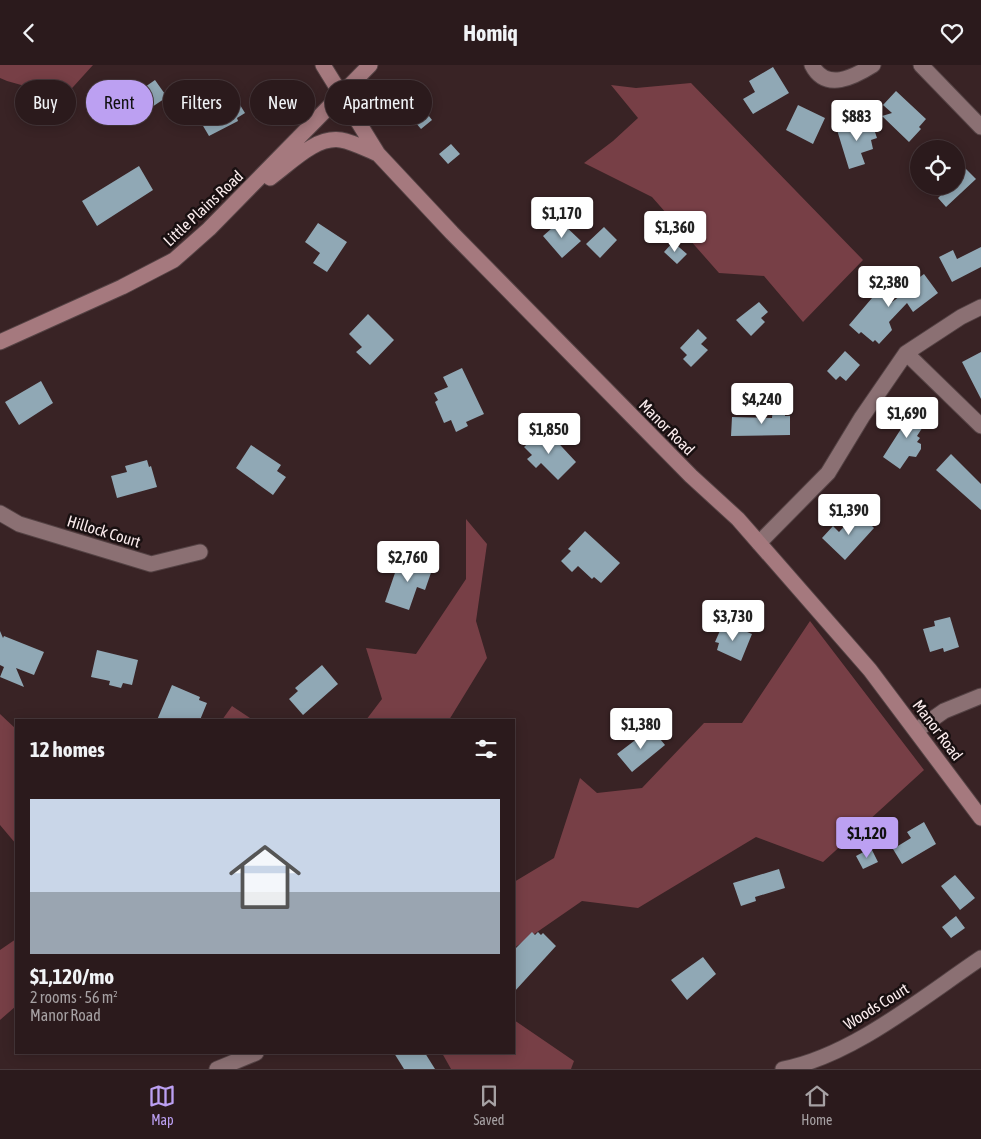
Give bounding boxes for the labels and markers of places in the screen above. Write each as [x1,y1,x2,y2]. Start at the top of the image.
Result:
pin: $883 [827,99,887,142]
pin: $1,170 [521,197,603,239]
pin: $1,360 [634,211,716,253]
pin: $2,380 [848,265,930,308]
pin: $4,240 [721,383,803,425]
pin: $1,690 [866,397,948,439]
pin: $1,850 [508,413,590,455]
pin: $1,390 [808,493,890,536]
pin: $2,760 [367,541,449,583]
pin: $3,730 [692,599,774,642]
pin: $1,380 [600,707,682,750]
pin: $1,120 [826,817,908,859]

